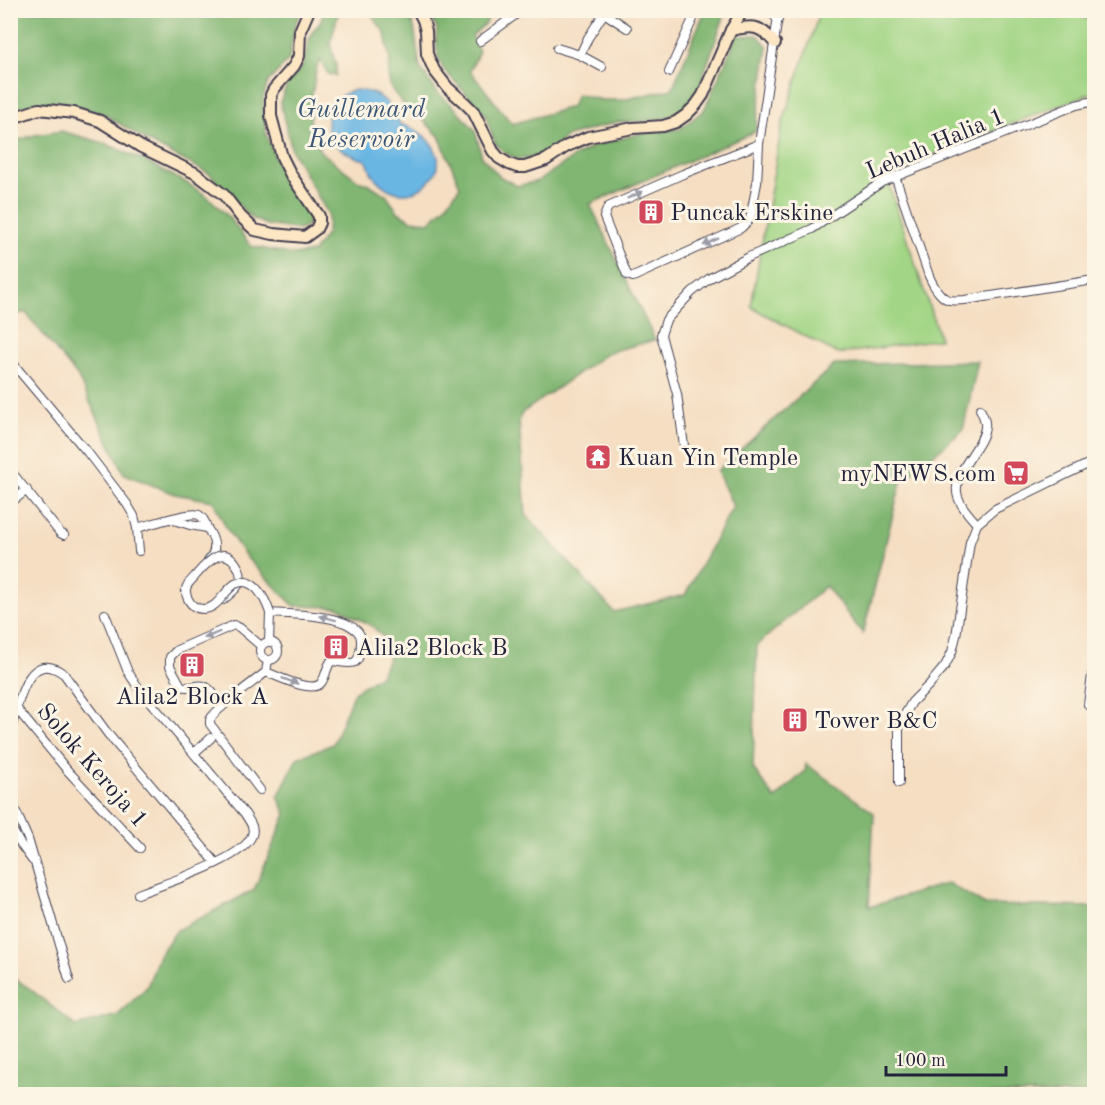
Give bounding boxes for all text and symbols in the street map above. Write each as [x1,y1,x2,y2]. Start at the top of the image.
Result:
water label: Guillemard Reservoir [297,97,425,153]
street label: Lebuh Halia 1 [863,105,1009,185]
one-way arrow [627,190,645,200]
building icon: Puncak Erskine [636,197,666,227]
place label: Puncak Erskine [670,202,833,226]
one-way arrow [702,237,719,246]
temple icon: Kuan Yin Temple [583,442,613,472]
place label: Kuan Yin Temple [618,447,798,471]
supermarket icon: myNEWS.com [1001,458,1031,488]
place label: myNEWS.com [841,463,996,487]
one-way arrow [319,613,337,623]
one-way arrow [202,630,220,640]
building icon: Alila2 Block B [321,632,351,662]
place label: Alila2 Block B [356,637,507,661]
building icon: Alila2 Block A [177,650,207,680]
one-way arrow [281,677,299,686]
place label: Alila2 Block A [115,686,269,710]
street label: Solok Keroja 1 [31,700,152,833]
building icon: Tower B&C [780,705,810,735]
place label: Tower B&C [814,710,938,734]
scale bar [886,1039,1006,1077]
text: 100 m [895,1052,946,1070]

